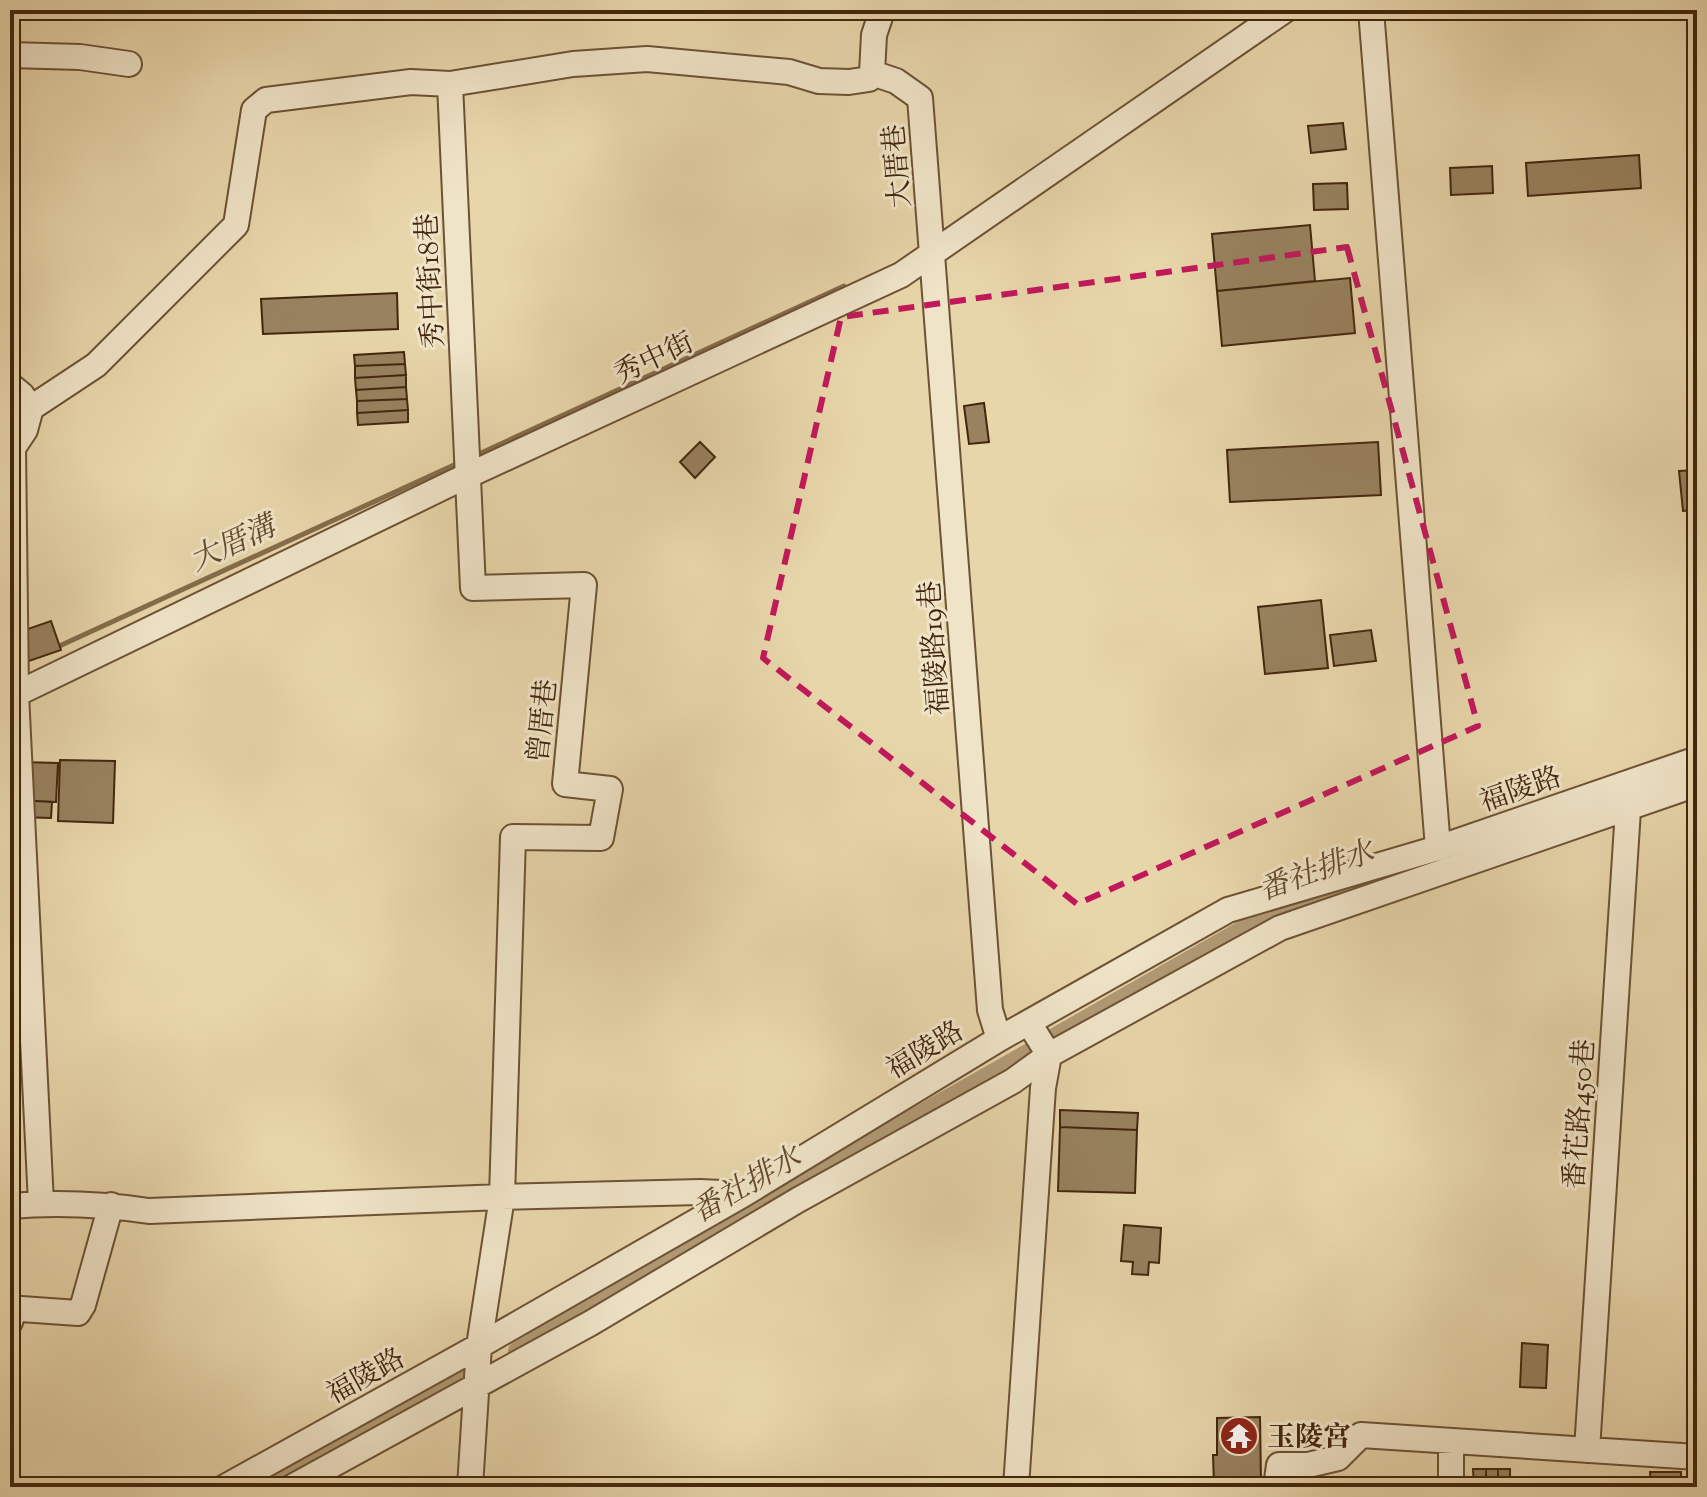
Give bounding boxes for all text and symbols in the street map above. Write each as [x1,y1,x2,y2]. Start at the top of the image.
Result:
street label: 大厝巷 [875,122,923,209]
street label: 秀中街18巷 [408,212,456,350]
street label: 秀中街 [608,324,701,396]
water label: 大厝溝 [183,505,287,584]
street label: 福陵路19巷 [911,579,961,716]
street label: 曾厝巷 [520,677,568,765]
street label: 福陵路 [1475,758,1567,823]
water label: 番社排水 [1253,831,1383,913]
street label: 福陵路 [879,1013,972,1090]
street label: 番花路450巷 [1556,1038,1606,1191]
water label: 番社排水 [685,1136,813,1235]
street label: 福陵路 [320,1340,413,1415]
temple icon: 玉陵宮 [1218,1415,1260,1457]
place label: 玉陵宮 [1267,1419,1351,1459]

